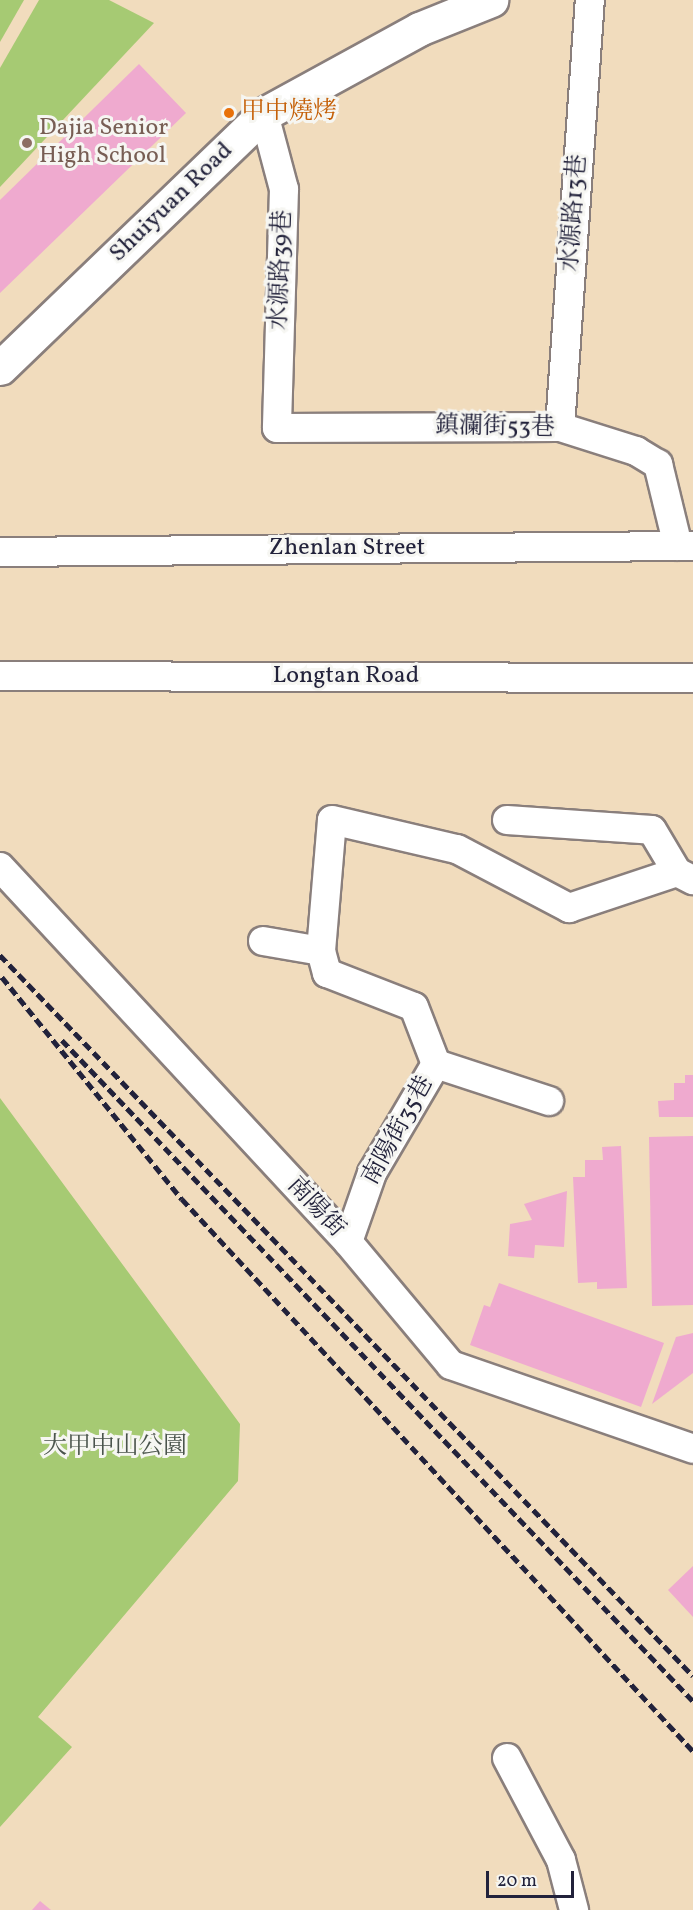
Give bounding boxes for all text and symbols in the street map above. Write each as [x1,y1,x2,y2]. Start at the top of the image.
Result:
place label: 甲中燒烤 [241,99,337,127]
marker: 甲中燒烤 [222,106,236,120]
place label: Dajia Senior High School [39,115,168,171]
marker: Dajia Senior High School [20,136,34,150]
street label: Shuiyuan Road [104,137,240,269]
street label: 水源路13巷 [557,153,593,273]
street label: 水源路39巷 [266,209,298,331]
street label: 鎮瀾街53巷 [435,413,555,443]
street label: Zhenlan Street [269,535,425,563]
street label: Longtan Road [273,663,419,691]
street label: 南陽街35巷 [357,1072,441,1190]
street label: 南陽街 [280,1172,350,1244]
park label: 大甲中山公園 [43,1434,187,1462]
scale bar [489,1859,578,1897]
text: 20 m [497,1869,537,1894]

